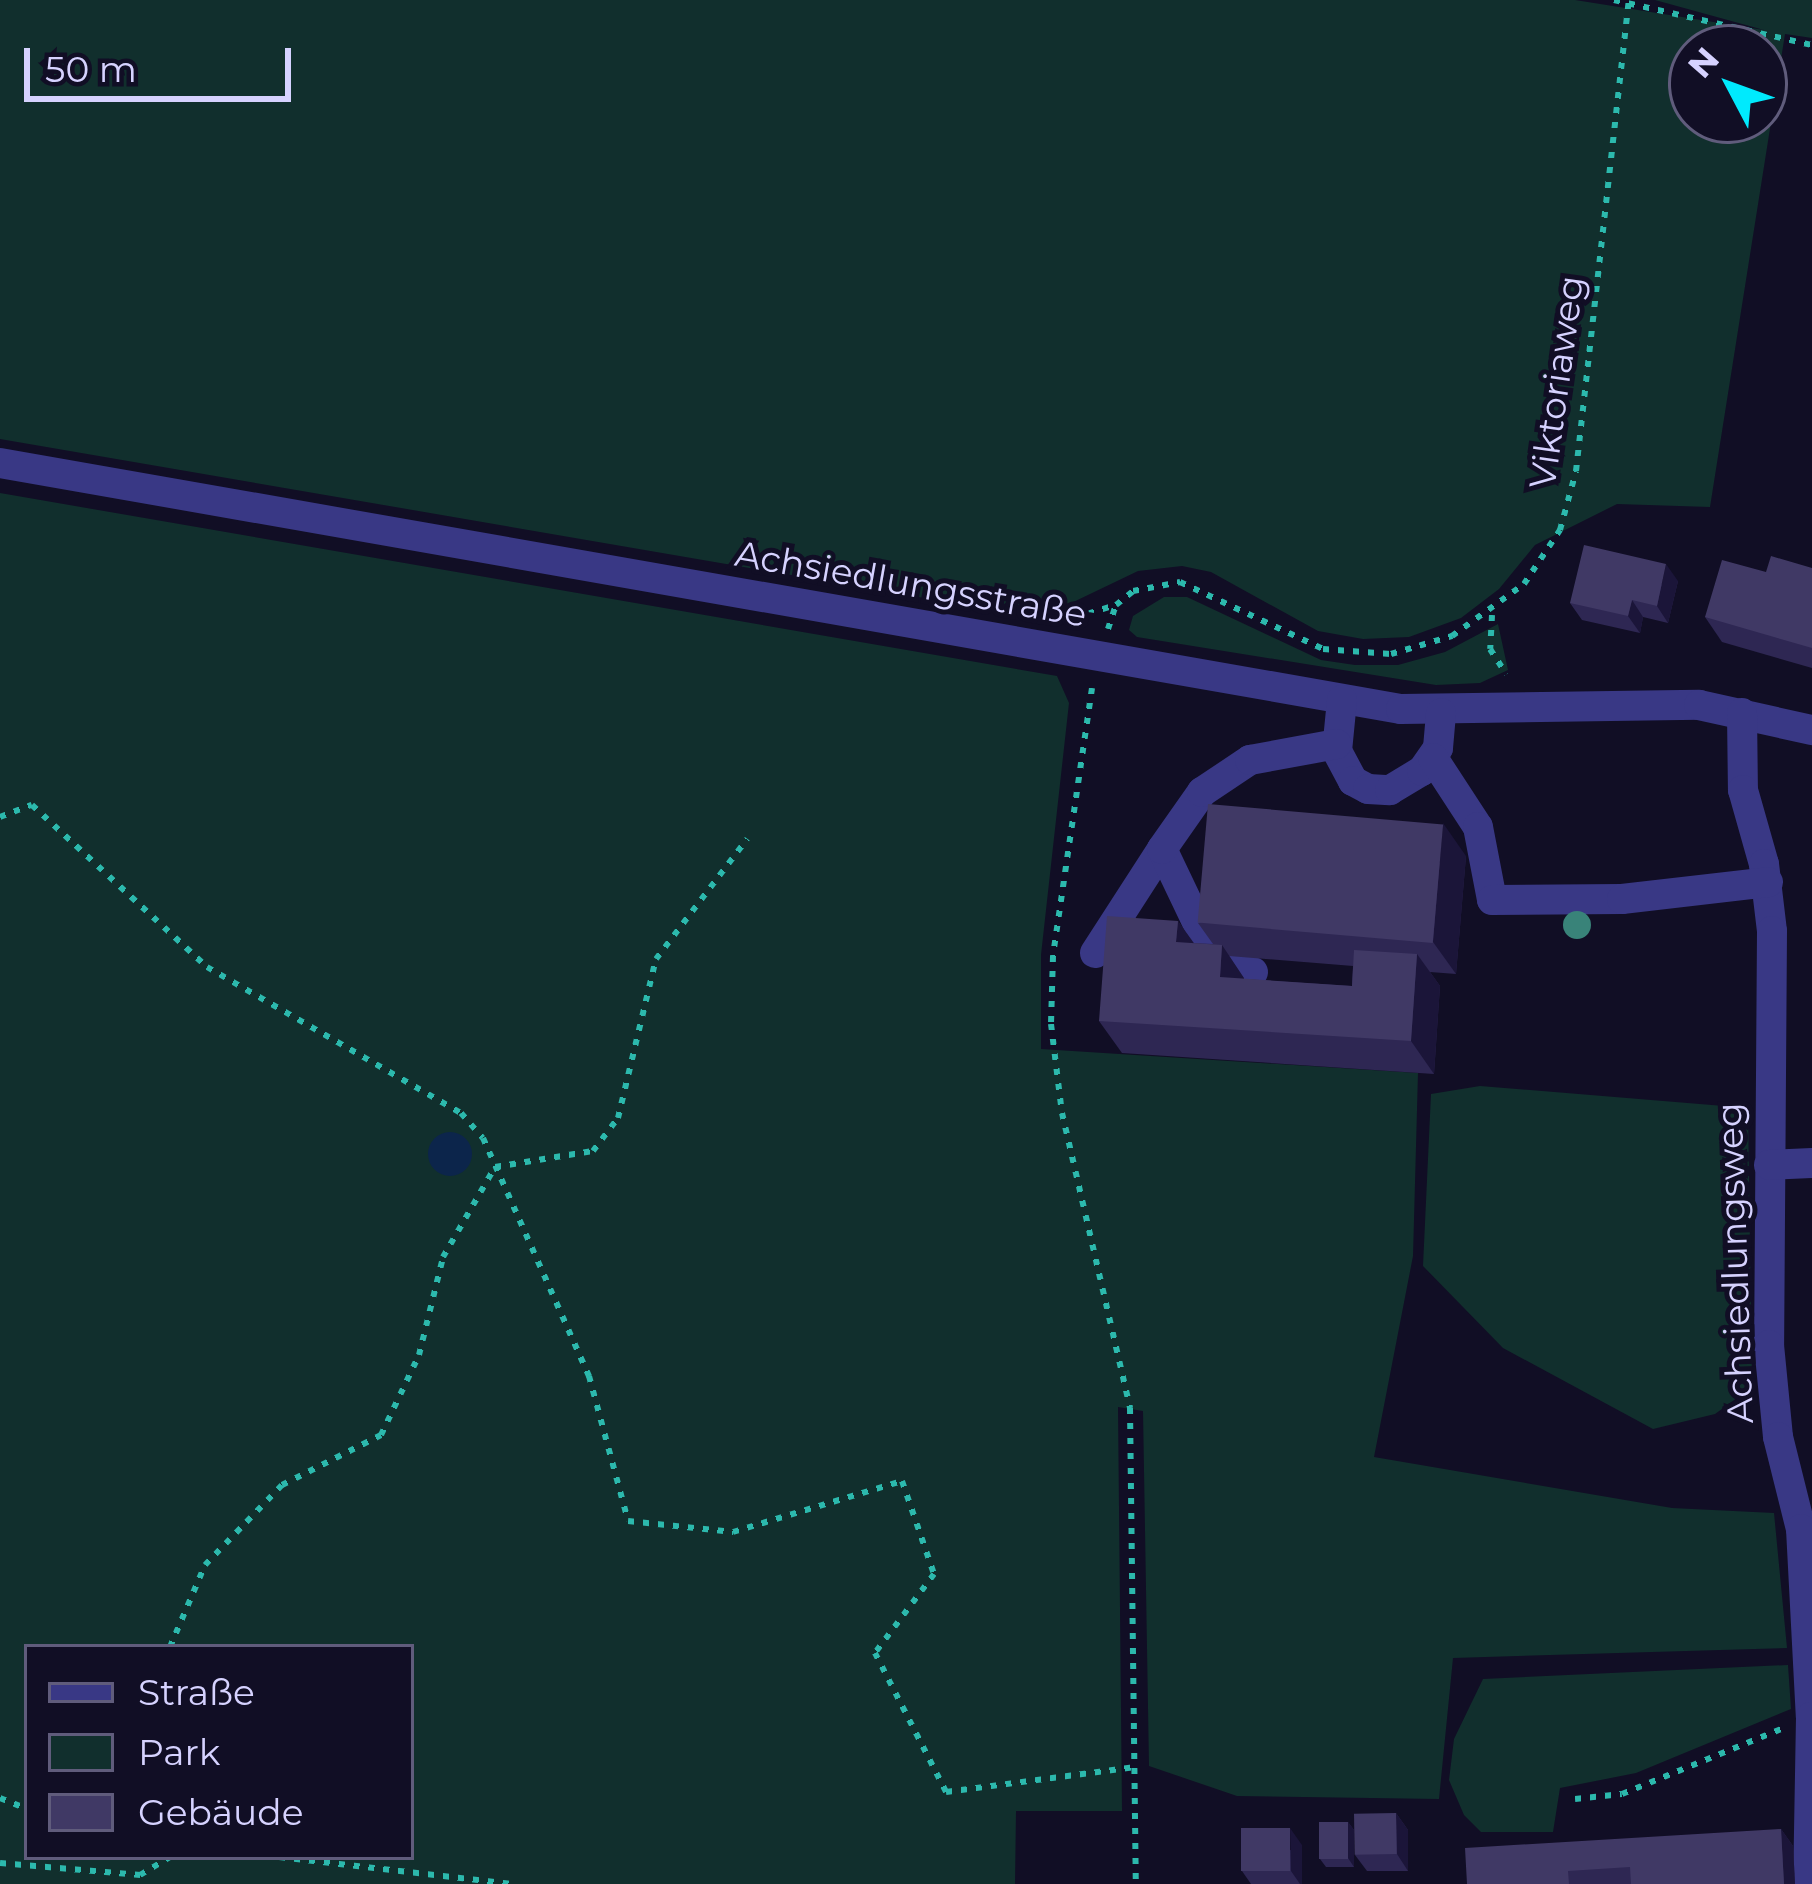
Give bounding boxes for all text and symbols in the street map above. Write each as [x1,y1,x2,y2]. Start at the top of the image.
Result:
scale bar [30,24,297,98]
north arrow [1668,24,1788,144]
text: N [1679,39,1727,86]
text: 50 m [45,47,137,91]
street label: Viktoriaweg [1521,273,1593,491]
street label: Achsiedlungsstraße [732,532,1090,636]
street label: Achsiedlungsweg [1708,1102,1762,1424]
legend [24,1644,414,1860]
text: Straße [138,1670,255,1714]
text: Park [138,1730,220,1774]
text: Gebäude [138,1790,303,1834]

